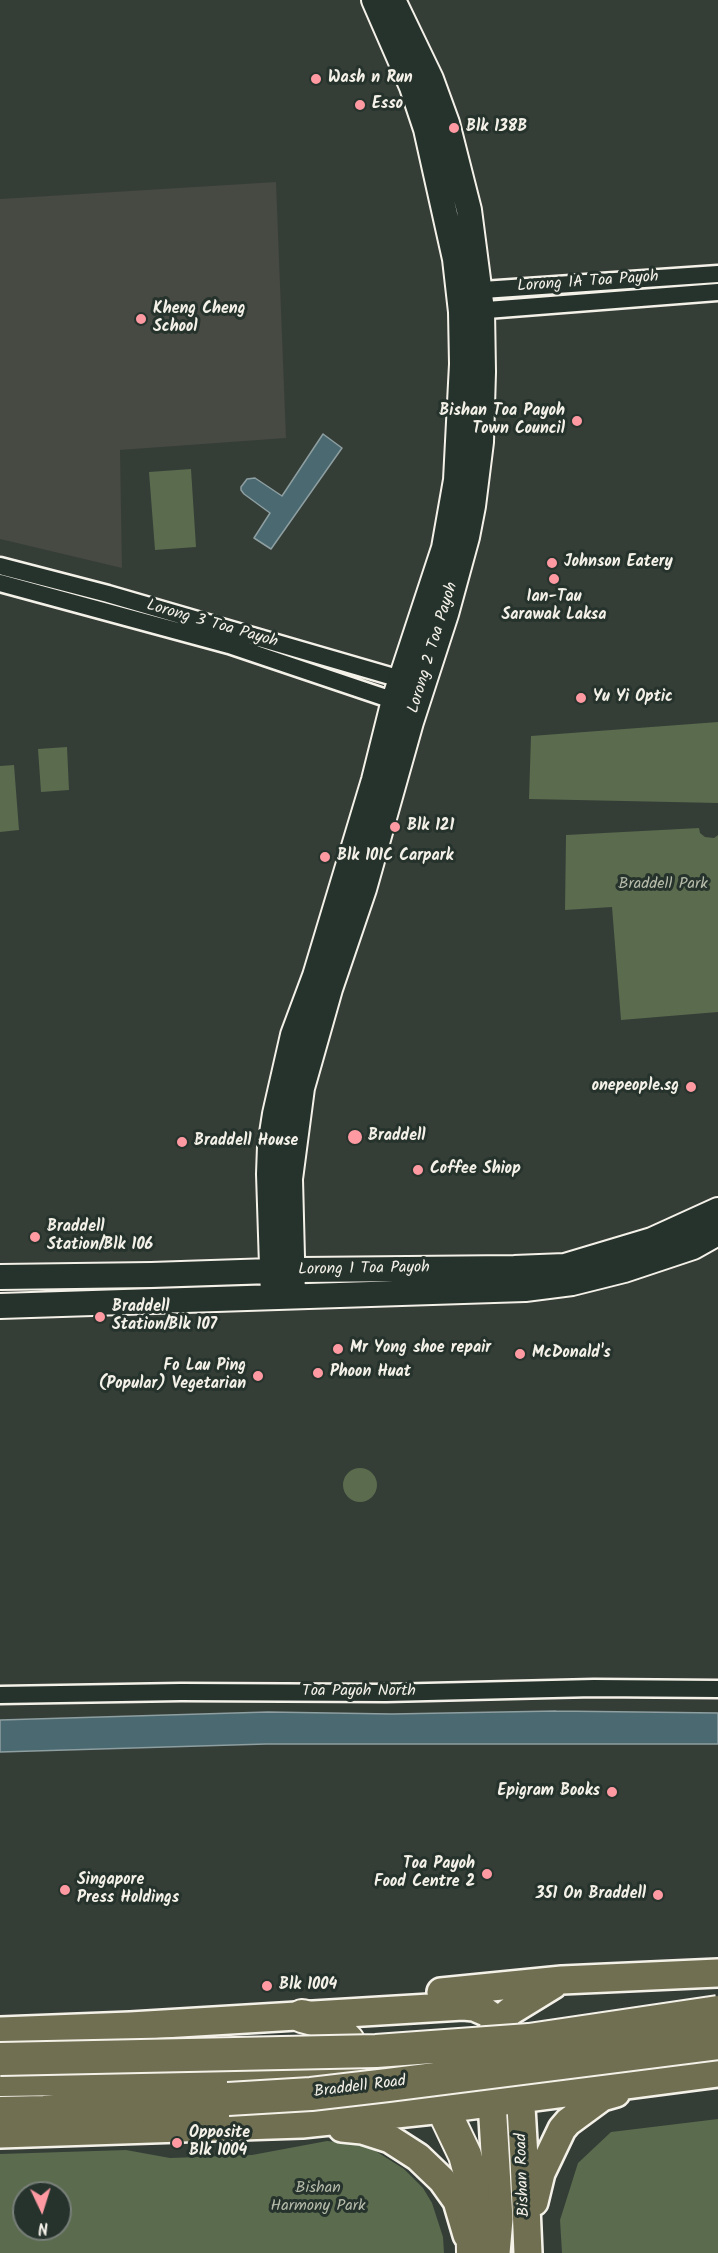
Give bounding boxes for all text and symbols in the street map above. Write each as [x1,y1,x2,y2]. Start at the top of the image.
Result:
place label: Wash n Run [328,69,413,89]
marker: Wash n Run [309,72,323,86]
place label: Esso [372,95,403,115]
marker: Esso [353,98,367,112]
place label: Blk 138B [466,118,527,138]
marker: Blk 138B [447,121,461,135]
street label: Lorong 1A Toa Payoh [517,268,659,298]
place label: Kheng Cheng School [153,300,245,338]
marker: Kheng Cheng School [134,312,148,326]
place label: Bishan Toa Payoh Town Council [439,402,565,440]
marker: Bishan Toa Payoh Town Council [570,414,584,428]
place label: Johnson Eatery [564,553,673,573]
marker: Johnson Eatery [545,556,559,570]
marker: Ian-Tau Sarawak Laksa [547,572,561,586]
street label: Lorong 2 Toa Payoh [405,580,463,716]
place label: Ian-Tau Sarawak Laksa [502,588,606,626]
street label: Lorong 3 Toa Payoh [144,597,280,653]
place label: Yu Yi Optic [593,688,673,708]
marker: Yu Yi Optic [574,691,588,705]
place label: Blk 121 [407,817,454,837]
marker: Blk 121 [388,820,402,834]
place label: Blk 101C Carpark [337,847,453,867]
marker: Blk 101C Carpark [318,850,332,864]
park label: Braddell Park [618,875,708,895]
place label: onepeople.sg [592,1077,679,1097]
marker: onepeople.sg [684,1080,698,1094]
place label: Braddell [368,1127,426,1147]
marker: Braddell [346,1128,364,1146]
place label: Braddell House [194,1132,298,1152]
marker: Braddell House [175,1135,189,1149]
place label: Coffee Shiop [430,1160,521,1180]
marker: Coffee Shiop [411,1163,425,1177]
place label: Braddell Station/Blk 106 [47,1218,153,1256]
marker: Braddell Station/Blk 106 [28,1230,42,1244]
street label: Lorong 1 Toa Payoh [298,1259,430,1281]
place label: Braddell Station/Blk 107 [112,1298,217,1336]
marker: Braddell Station/Blk 107 [93,1310,107,1324]
place label: Mr Yong shoe repair [350,1339,491,1359]
marker: Mr Yong shoe repair [331,1342,345,1356]
place label: McDonald's [532,1344,611,1364]
marker: McDonald's [513,1347,527,1361]
place label: Fo Lau Ping (Popular) Vegetarian [99,1357,246,1395]
place label: Phoon Huat [330,1363,411,1383]
marker: Phoon Huat [311,1366,325,1380]
marker: Fo Lau Ping (Popular) Vegetarian [251,1369,265,1383]
street label: Toa Payoh North [302,1682,416,1702]
place label: Epigram Books [498,1782,600,1802]
marker: Epigram Books [605,1785,619,1799]
place label: Toa Payoh Food Centre 2 [374,1855,475,1893]
marker: Toa Payoh Food Centre 2 [480,1867,494,1881]
place label: Singapore Press Holdings [77,1871,179,1909]
marker: Singapore Press Holdings [58,1883,72,1897]
place label: 351 On Braddell [536,1885,646,1905]
marker: 351 On Braddell [651,1888,665,1902]
place label: Blk 1004 [279,1976,337,1996]
marker: Blk 1004 [260,1979,274,1993]
street label: Braddell Road [313,2073,407,2103]
place label: Opposite Blk 1004 [189,2124,250,2162]
street label: Bishan Road [513,2133,535,2217]
marker: Opposite Blk 1004 [170,2136,184,2150]
park label: Bishan Harmony Park [271,2179,365,2217]
north arrow [12,2181,72,2241]
text: N [37,2215,49,2240]

